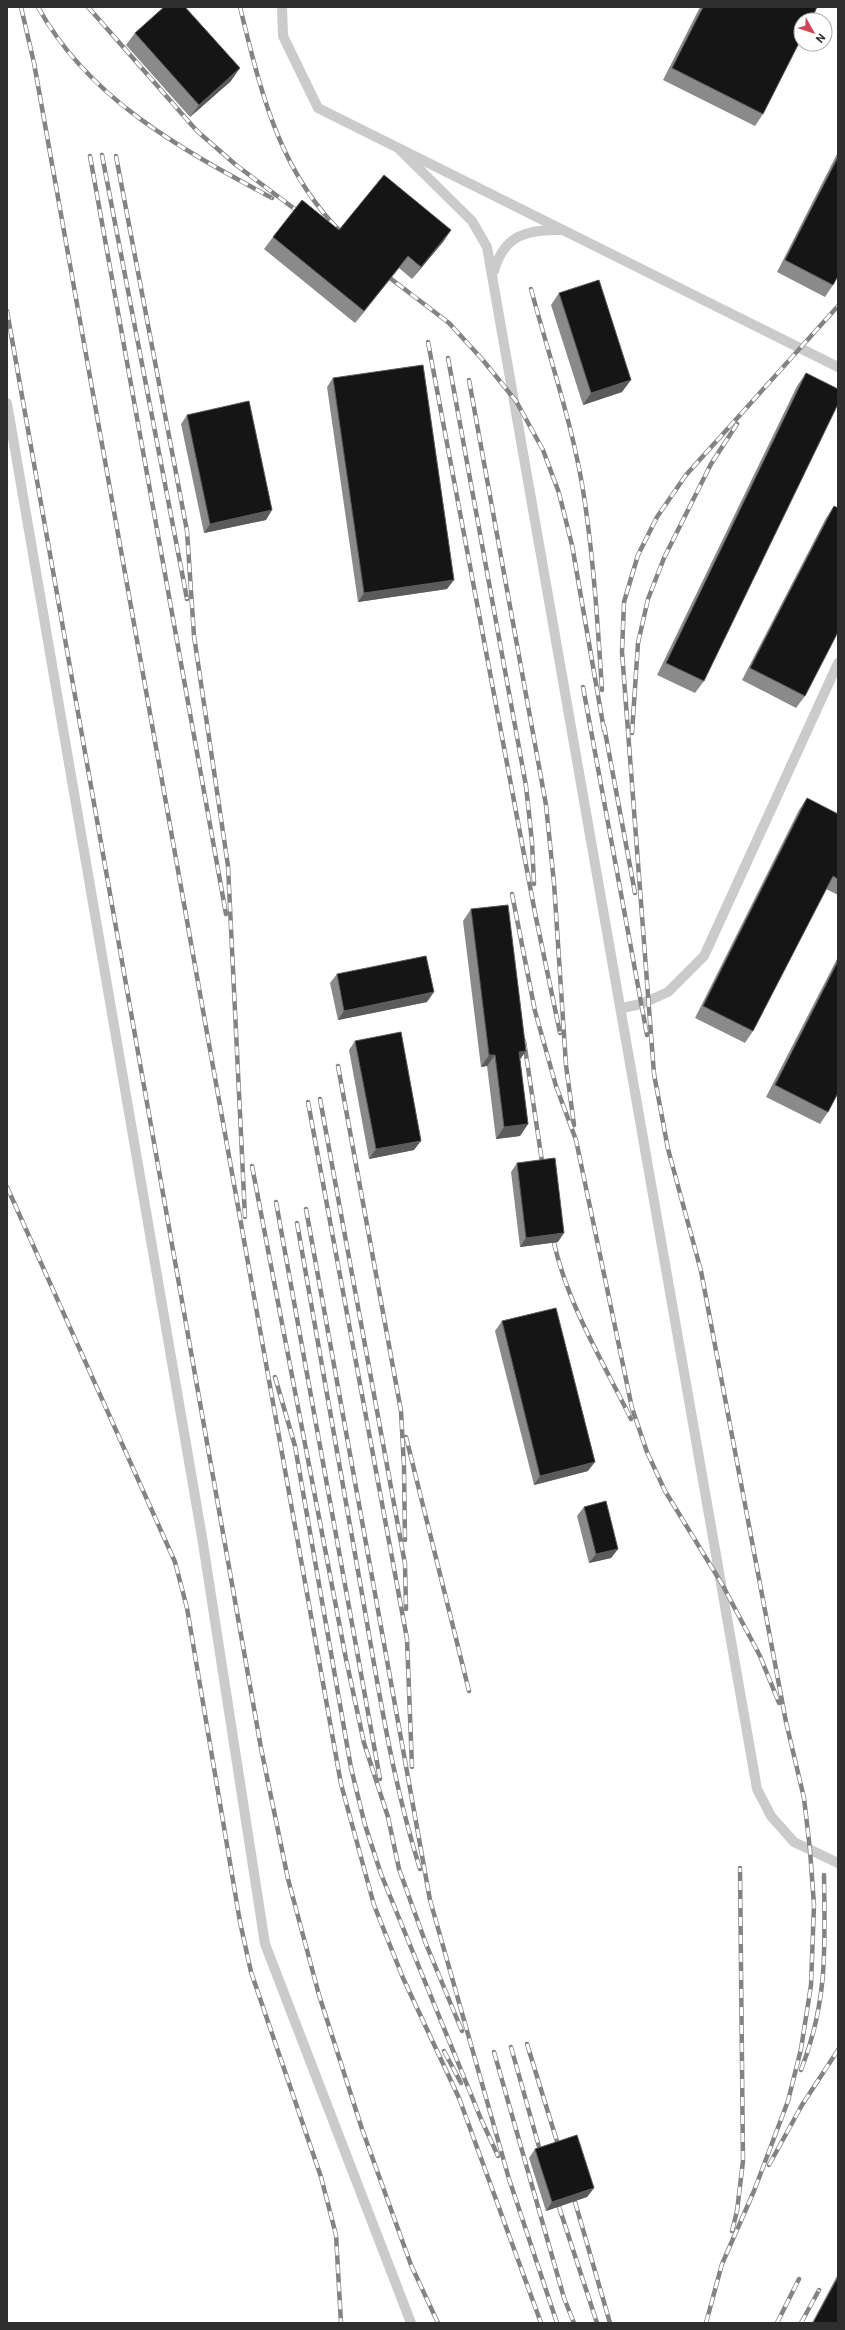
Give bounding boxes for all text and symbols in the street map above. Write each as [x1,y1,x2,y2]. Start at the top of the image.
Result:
north arrow [793,12,833,52]
text: N [813,31,828,45]

